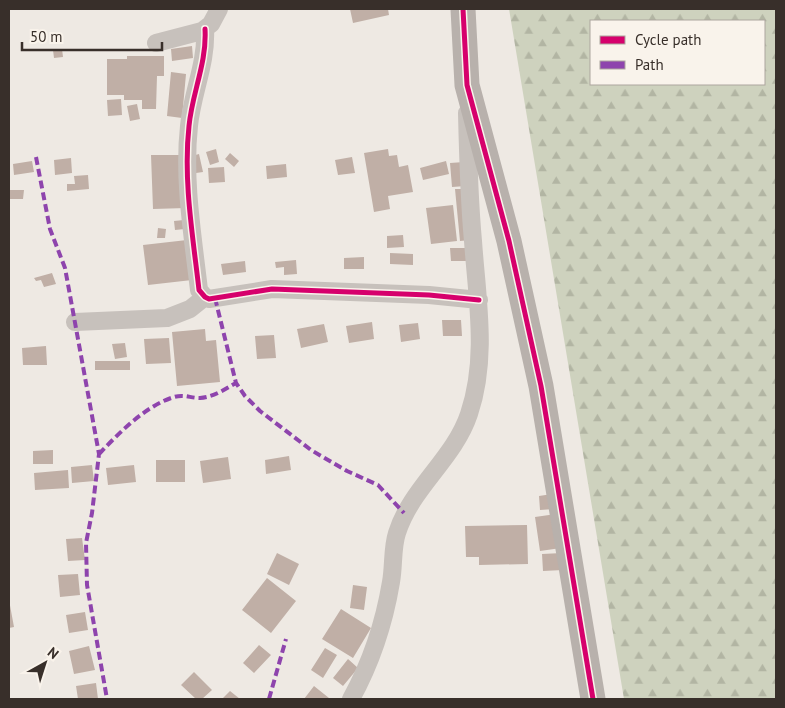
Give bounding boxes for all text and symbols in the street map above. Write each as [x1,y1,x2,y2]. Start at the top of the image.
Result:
scale bar [22,20,162,52]
legend [590,20,765,85]
text: 50 m [30,27,63,46]
text: Cycle path [635,30,701,49]
text: Path [635,55,664,74]
north arrow [20,638,70,688]
text: N [44,643,62,663]

